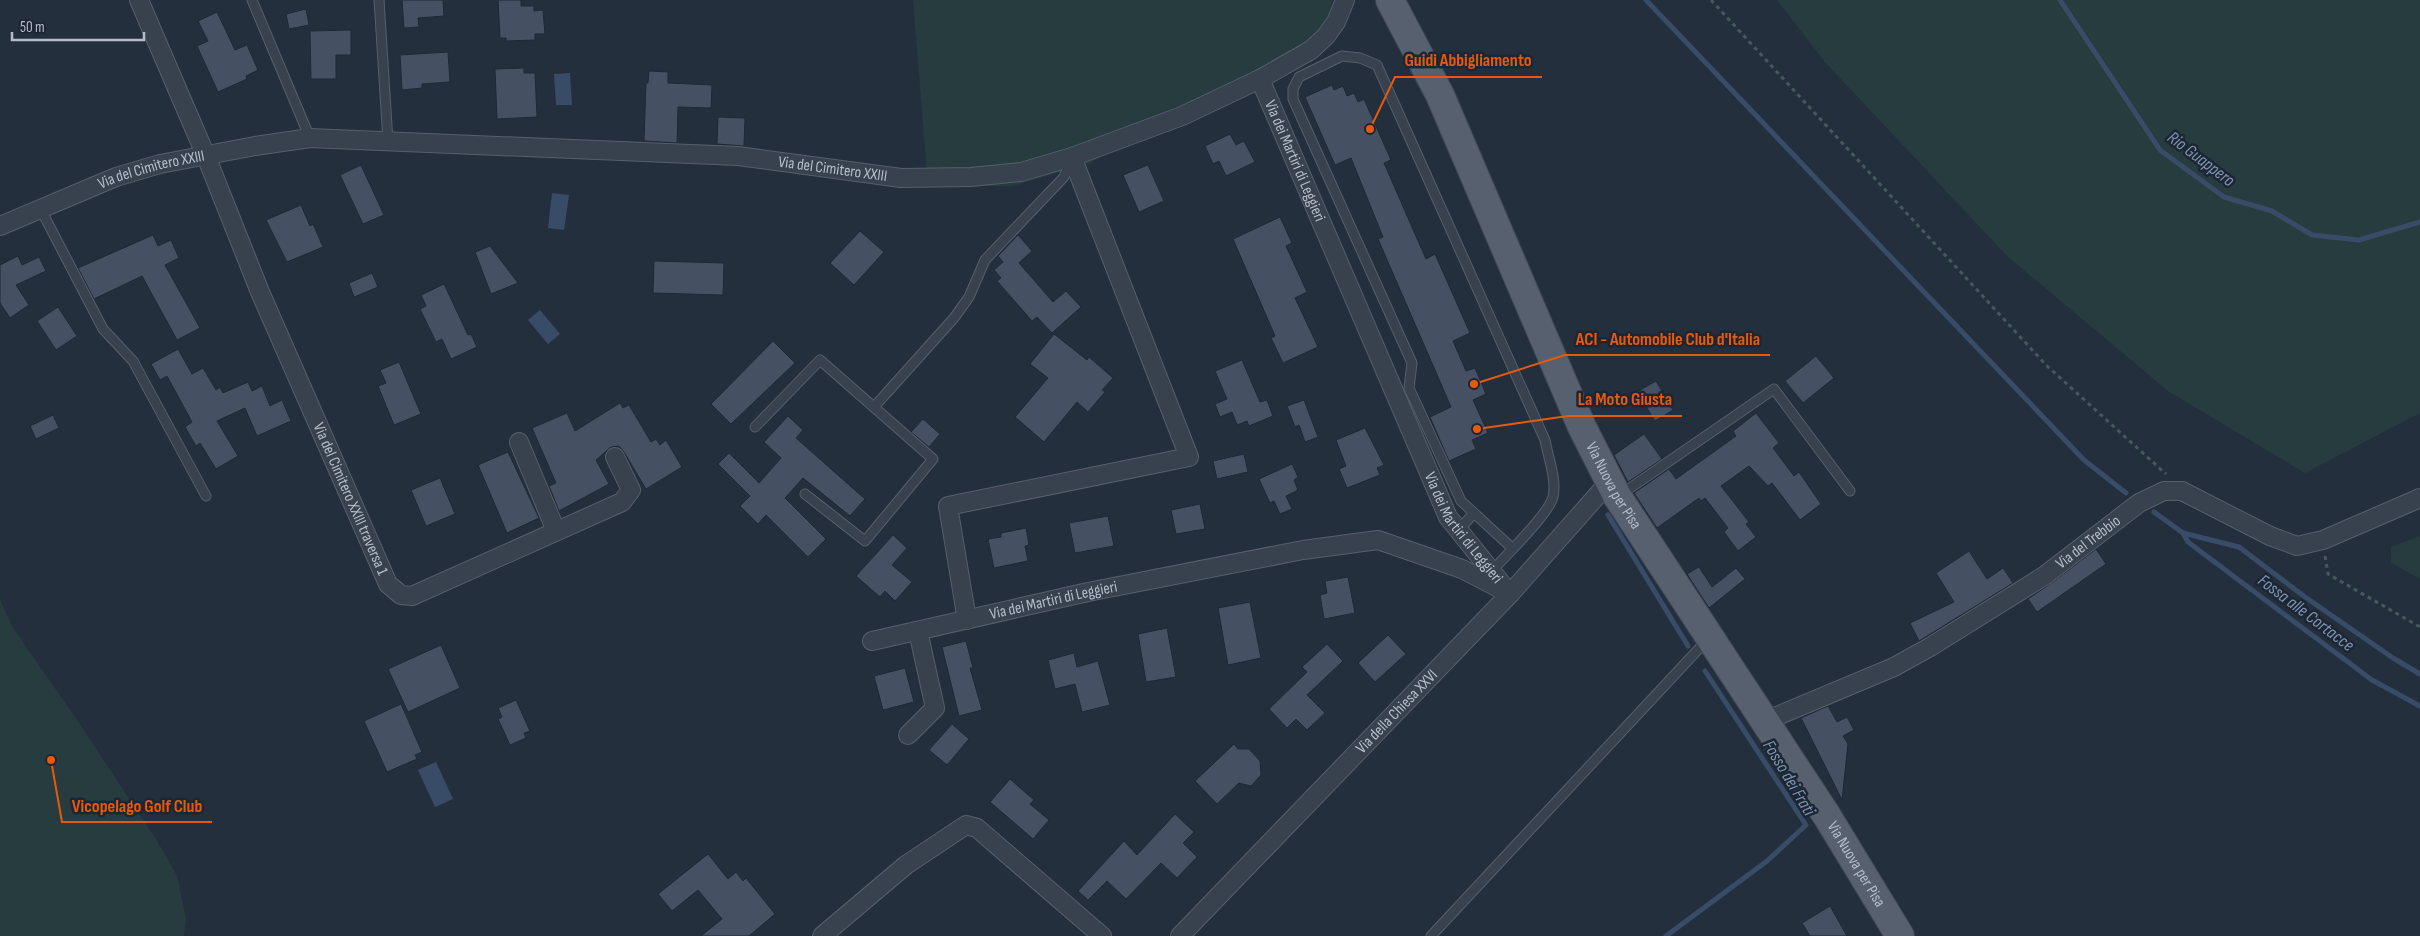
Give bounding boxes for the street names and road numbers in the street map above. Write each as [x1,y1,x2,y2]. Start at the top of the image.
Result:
street label: Via dei Martiri di Leggieri [1261,97,1330,224]
street label: Via del Cimitero XXIII [95,146,206,193]
street label: Via del Cimitero XXIII [777,152,888,186]
street label: Via del Cimitero XXIII traversa 1 [309,420,393,578]
street label: Via Nuova per Pisa [1582,439,1646,533]
street label: Via dei Martiri di Leggieri [1420,469,1507,587]
street label: Via del Trebbio [2052,511,2124,573]
street label: Via dei Martiri di Leggieri [988,577,1119,624]
street label: Via della Chiesa XXVI [1352,666,1441,757]
street label: Via Nuova per Pisa [1823,818,1890,910]

